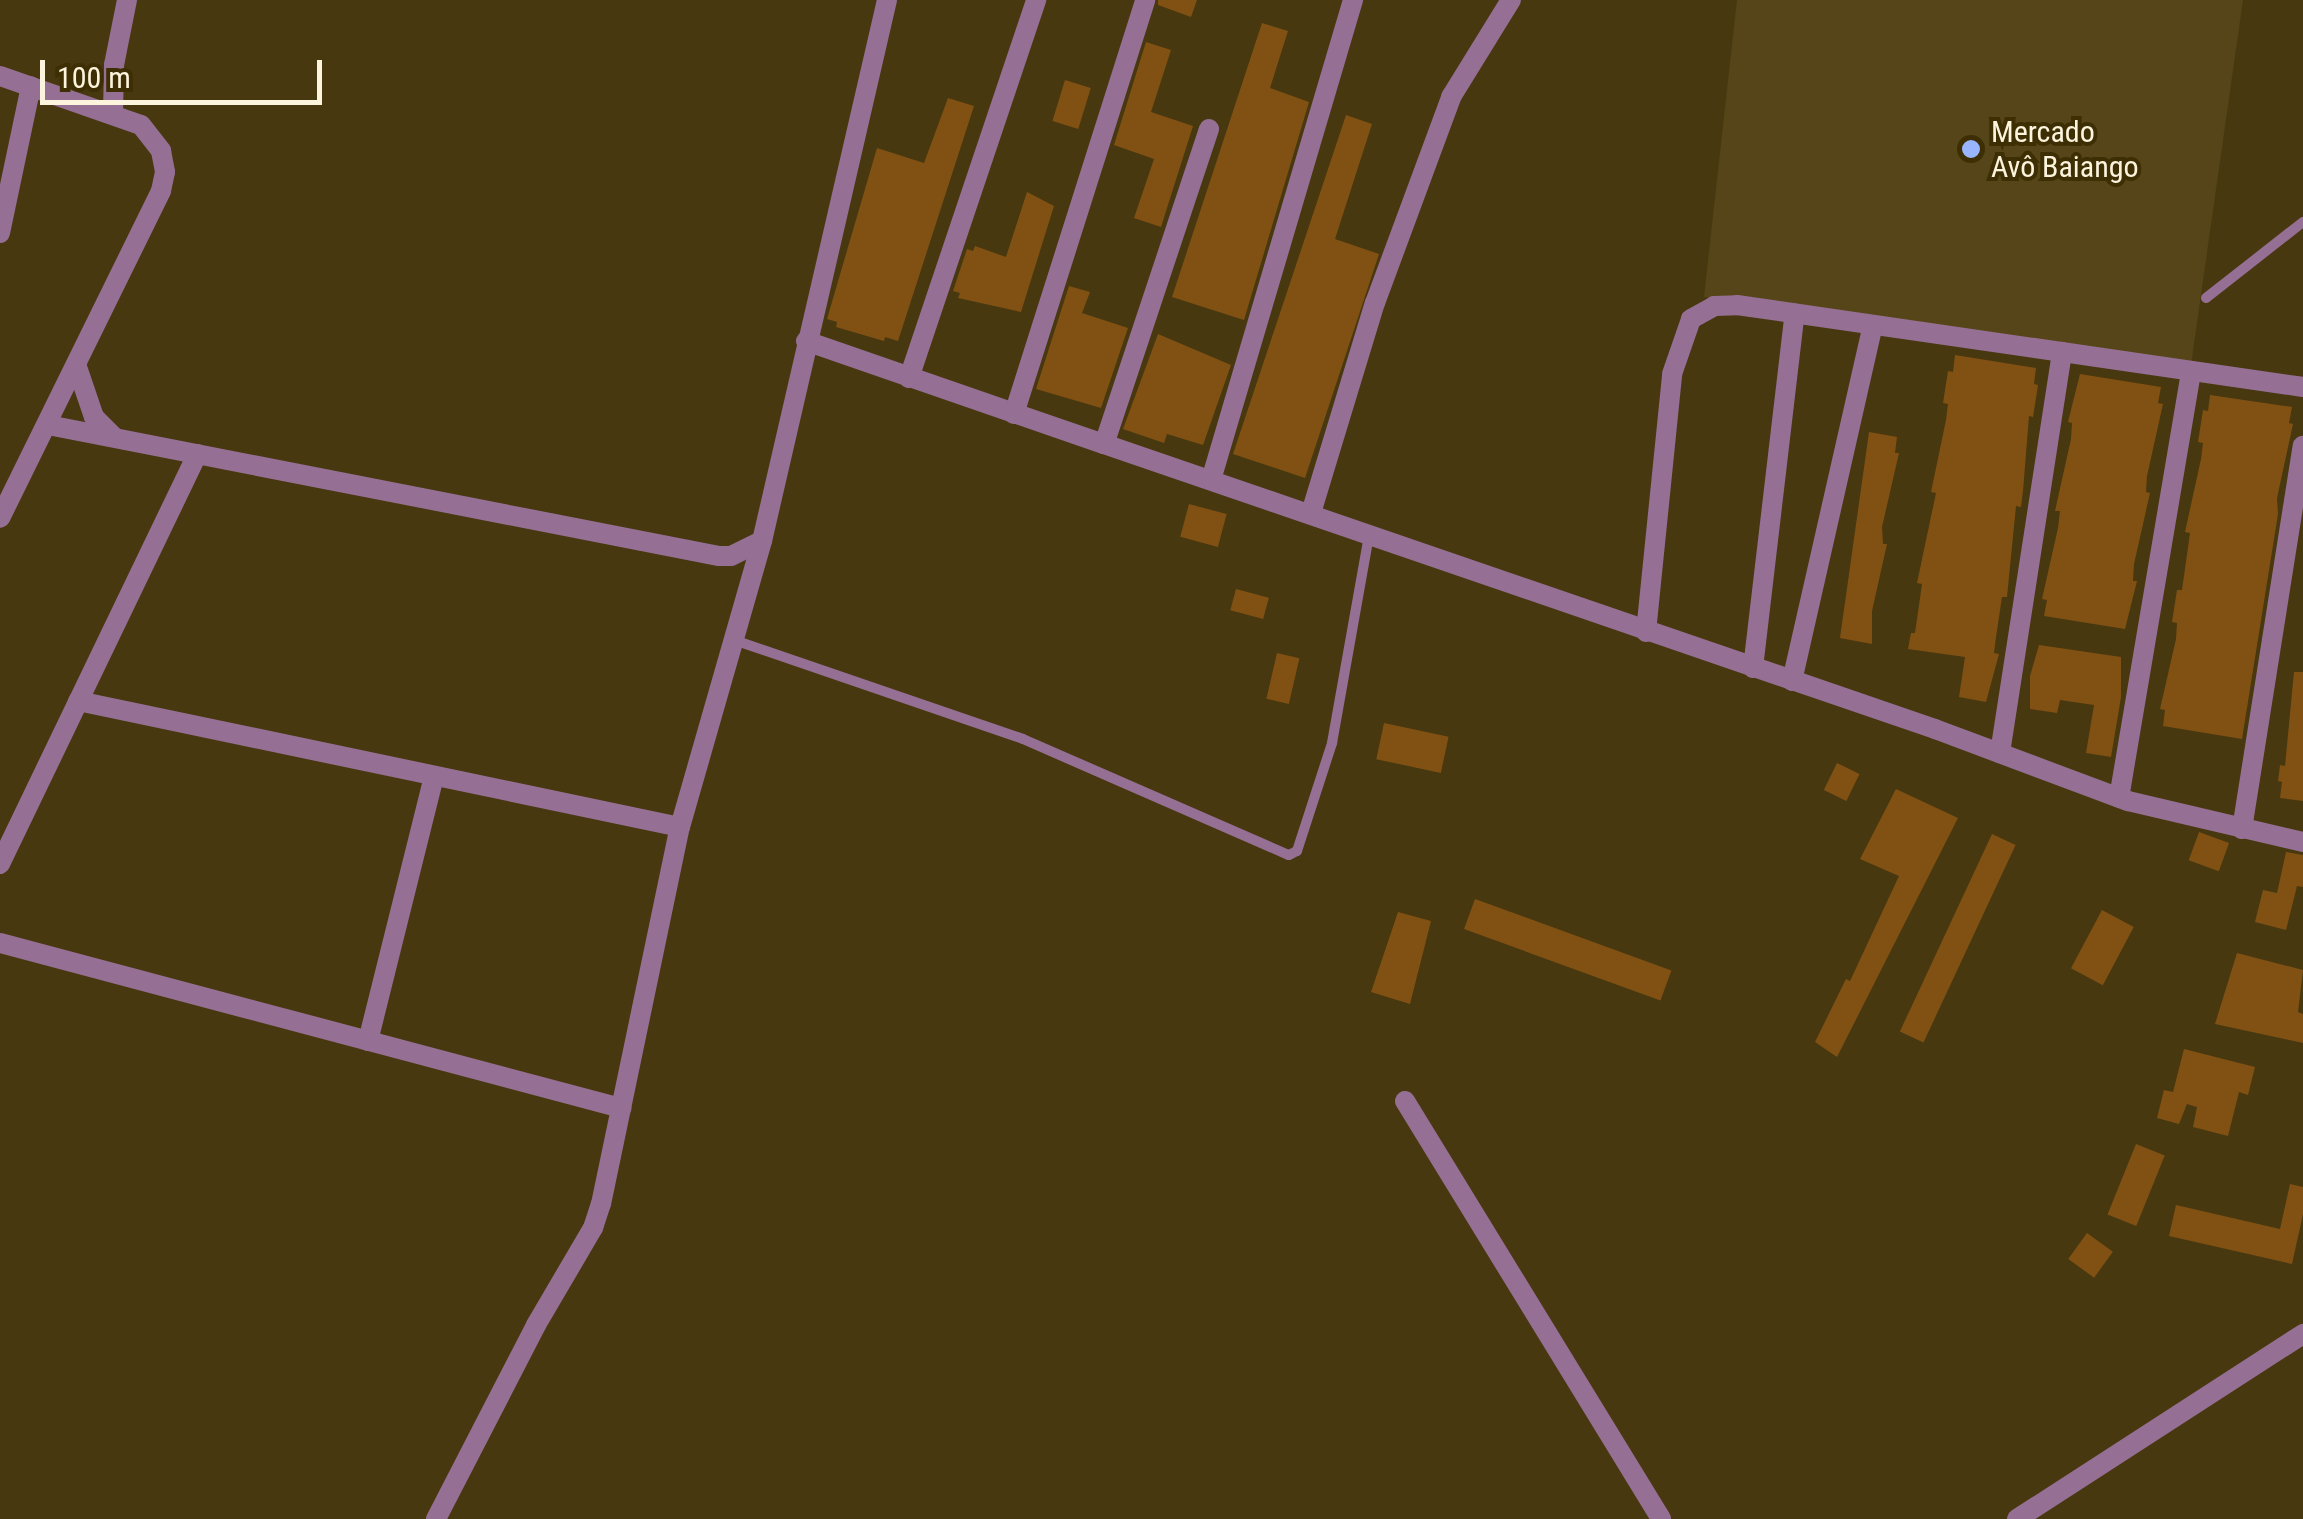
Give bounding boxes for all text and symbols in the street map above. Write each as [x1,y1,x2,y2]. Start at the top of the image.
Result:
scale bar [45,40,328,102]
text: 100 m [57,60,131,95]
place label: Mercado Avô Baiango [1991,114,2139,184]
marker: Mercado Avô Baiango [1960,138,1982,160]

